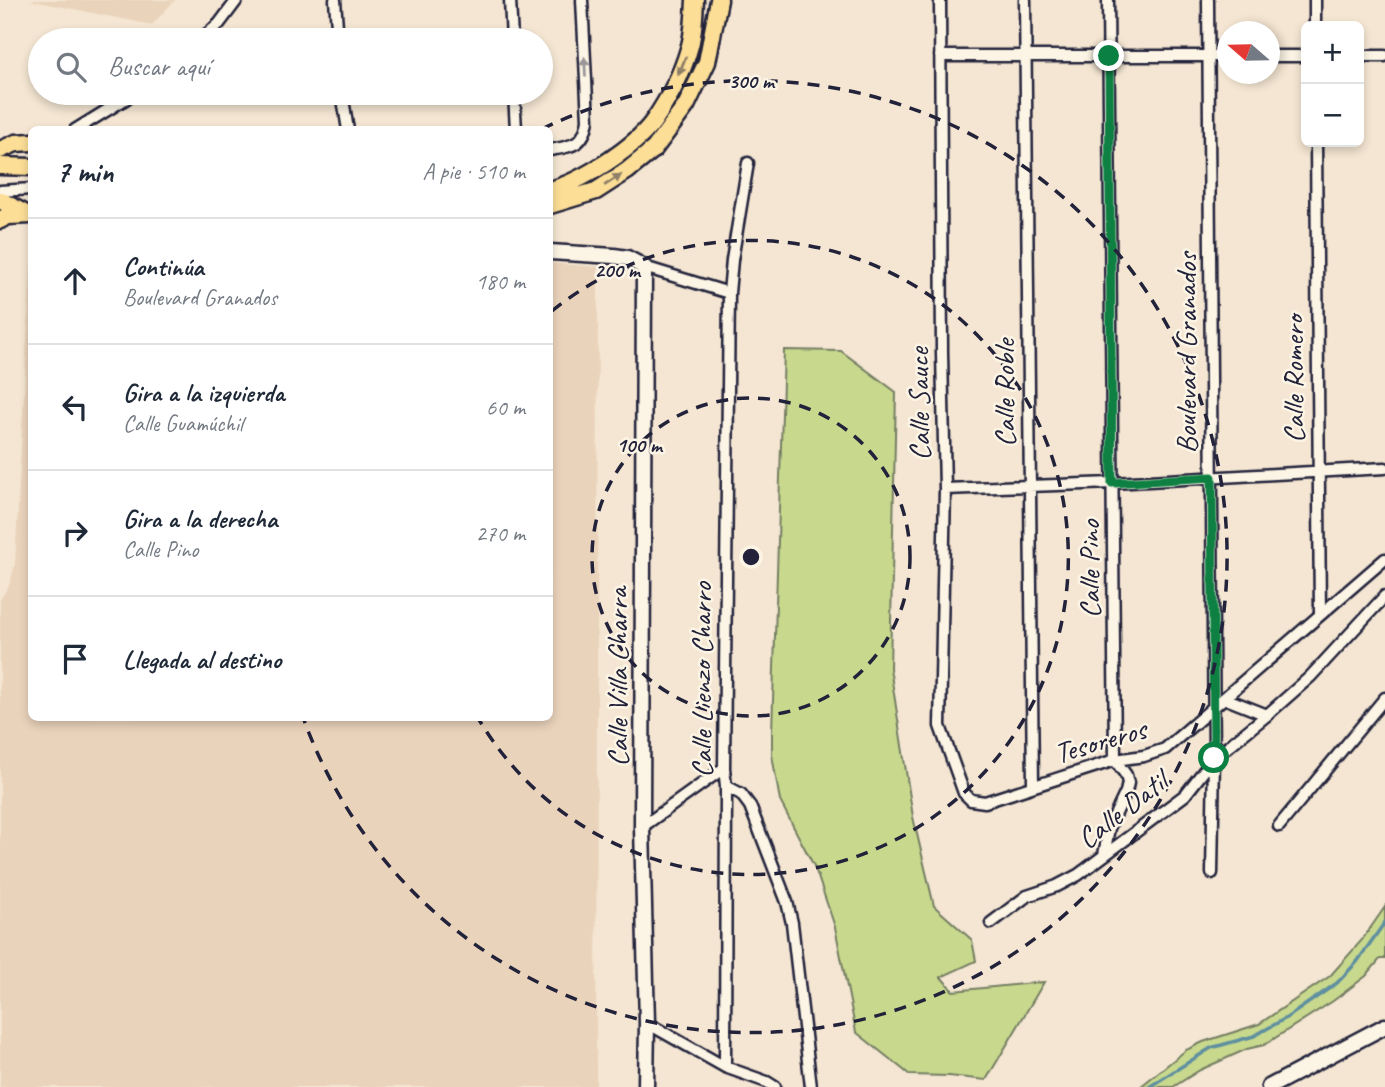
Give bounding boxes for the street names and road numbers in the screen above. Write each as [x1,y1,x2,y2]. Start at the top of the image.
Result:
street label: Boulevard Granados [1167,250,1205,453]
street label: Calle Romero [1274,312,1312,443]
street label: Calle Roble [985,337,1023,447]
street label: Calle Sauce [899,345,939,461]
street label: Calle Pino [1070,518,1108,618]
street label: Calle Lienzo Charro [682,581,720,778]
street label: Calle Villa Charra [598,585,636,767]
street label: Tesoreros [1050,709,1153,772]
street label: Calle Datil [1069,760,1179,857]

